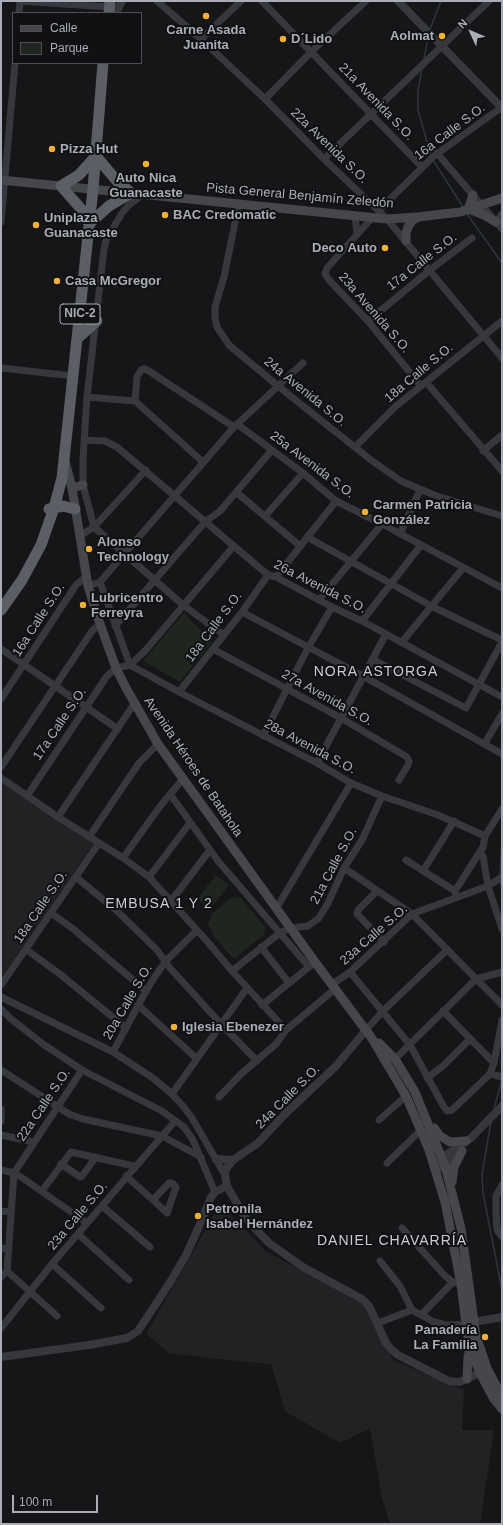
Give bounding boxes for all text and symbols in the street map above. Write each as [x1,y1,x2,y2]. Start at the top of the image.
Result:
marker: Carne Asada Juanita [201,11,211,21]
legend [12,12,142,64]
north arrow [451,12,491,52]
text: N [455,17,469,31]
text: Calle [50,21,77,35]
place label: Carne Asada Juanita [166,22,246,53]
place label: Aolmat [390,28,434,44]
place label: D´Lido [291,31,332,47]
marker: Aolmat [437,31,447,41]
marker: D´Lido [278,34,288,44]
text: Parque [50,41,89,55]
street label: 21a Avenida S.O. [335,60,417,144]
street label: 16a Calle S.O. [412,100,488,164]
street label: 22a Avenida S.O. [287,105,371,187]
place label: Pizza Hut [60,141,118,157]
marker: Pizza Hut [47,144,57,154]
marker: Auto Nica Guanacaste [141,159,151,169]
place label: Auto Nica Guanacaste [109,170,183,201]
street label: Pista General Benjamín Zeledón [206,180,394,212]
place label: BAC Credomatic [173,207,276,223]
place label: Uniplaza Guanacaste [44,210,118,241]
marker: BAC Credomatic [160,210,170,220]
marker: Uniplaza Guanacaste [31,220,41,230]
street label: 17a Calle S.O. [384,230,460,294]
place label: Deco Auto [312,240,377,256]
marker: Deco Auto [380,243,390,253]
street label: 23a Avenida S.O. [335,270,413,356]
place label: Casa McGregor [65,273,161,289]
marker: Casa McGregor [52,276,62,286]
road number: NIC-2 [60,304,100,324]
street label: 18a Calle S.O. [382,340,456,406]
street label: 24a Avenida S.O. [261,354,349,430]
street label: 25a Avenida S.O. [267,428,357,502]
place label: Carmen Patricia González [373,497,472,528]
marker: Carmen Patricia González [360,507,370,517]
place label: Alonso Technology [97,534,169,565]
marker: Alonso Technology [84,544,94,554]
street label: 26a Avenida S.O. [271,557,369,617]
street label: 16a Calle S.O. [9,580,69,660]
street label: 18a Calle S.O. [182,589,246,665]
place label: Lubricentro Ferreyra [91,590,163,621]
marker: Lubricentro Ferreyra [78,600,88,610]
district label: NORA ASTORGA [314,664,438,680]
street label: 27a Avenida S.O. [279,667,375,729]
street label: 17a Calle S.O. [30,685,90,763]
street label: Avenida Héroes de Batahola [140,694,246,840]
street label: 28a Avenida S.O. [261,716,359,778]
street label: 21a Calle S.O. [307,825,361,907]
street label: 18a Calle S.O. [11,868,71,946]
district label: EMBUSA 1 Y 2 [105,896,213,912]
street label: 23a Calle S.O. [337,901,411,969]
street label: 20a Calle S.O. [100,961,156,1043]
place label: Iglesia Ebenezer [182,1019,284,1035]
marker: Iglesia Ebenezer [169,1022,179,1032]
street label: 24a Calle S.O. [253,1062,323,1132]
street label: 22a Calle S.O. [14,1066,74,1144]
street label: 23a Calle S.O. [45,1179,111,1253]
place label: Petronila Isabel Hernández [206,1201,313,1232]
marker: Petronila Isabel Hernández [193,1211,203,1221]
district label: DANIEL CHAVARRÍA [317,1233,467,1249]
place label: Panadería La Familia [413,1322,477,1353]
marker: Panadería La Familia [480,1332,490,1342]
scale bar [14,1487,100,1513]
text: 100 m [19,1495,52,1509]

